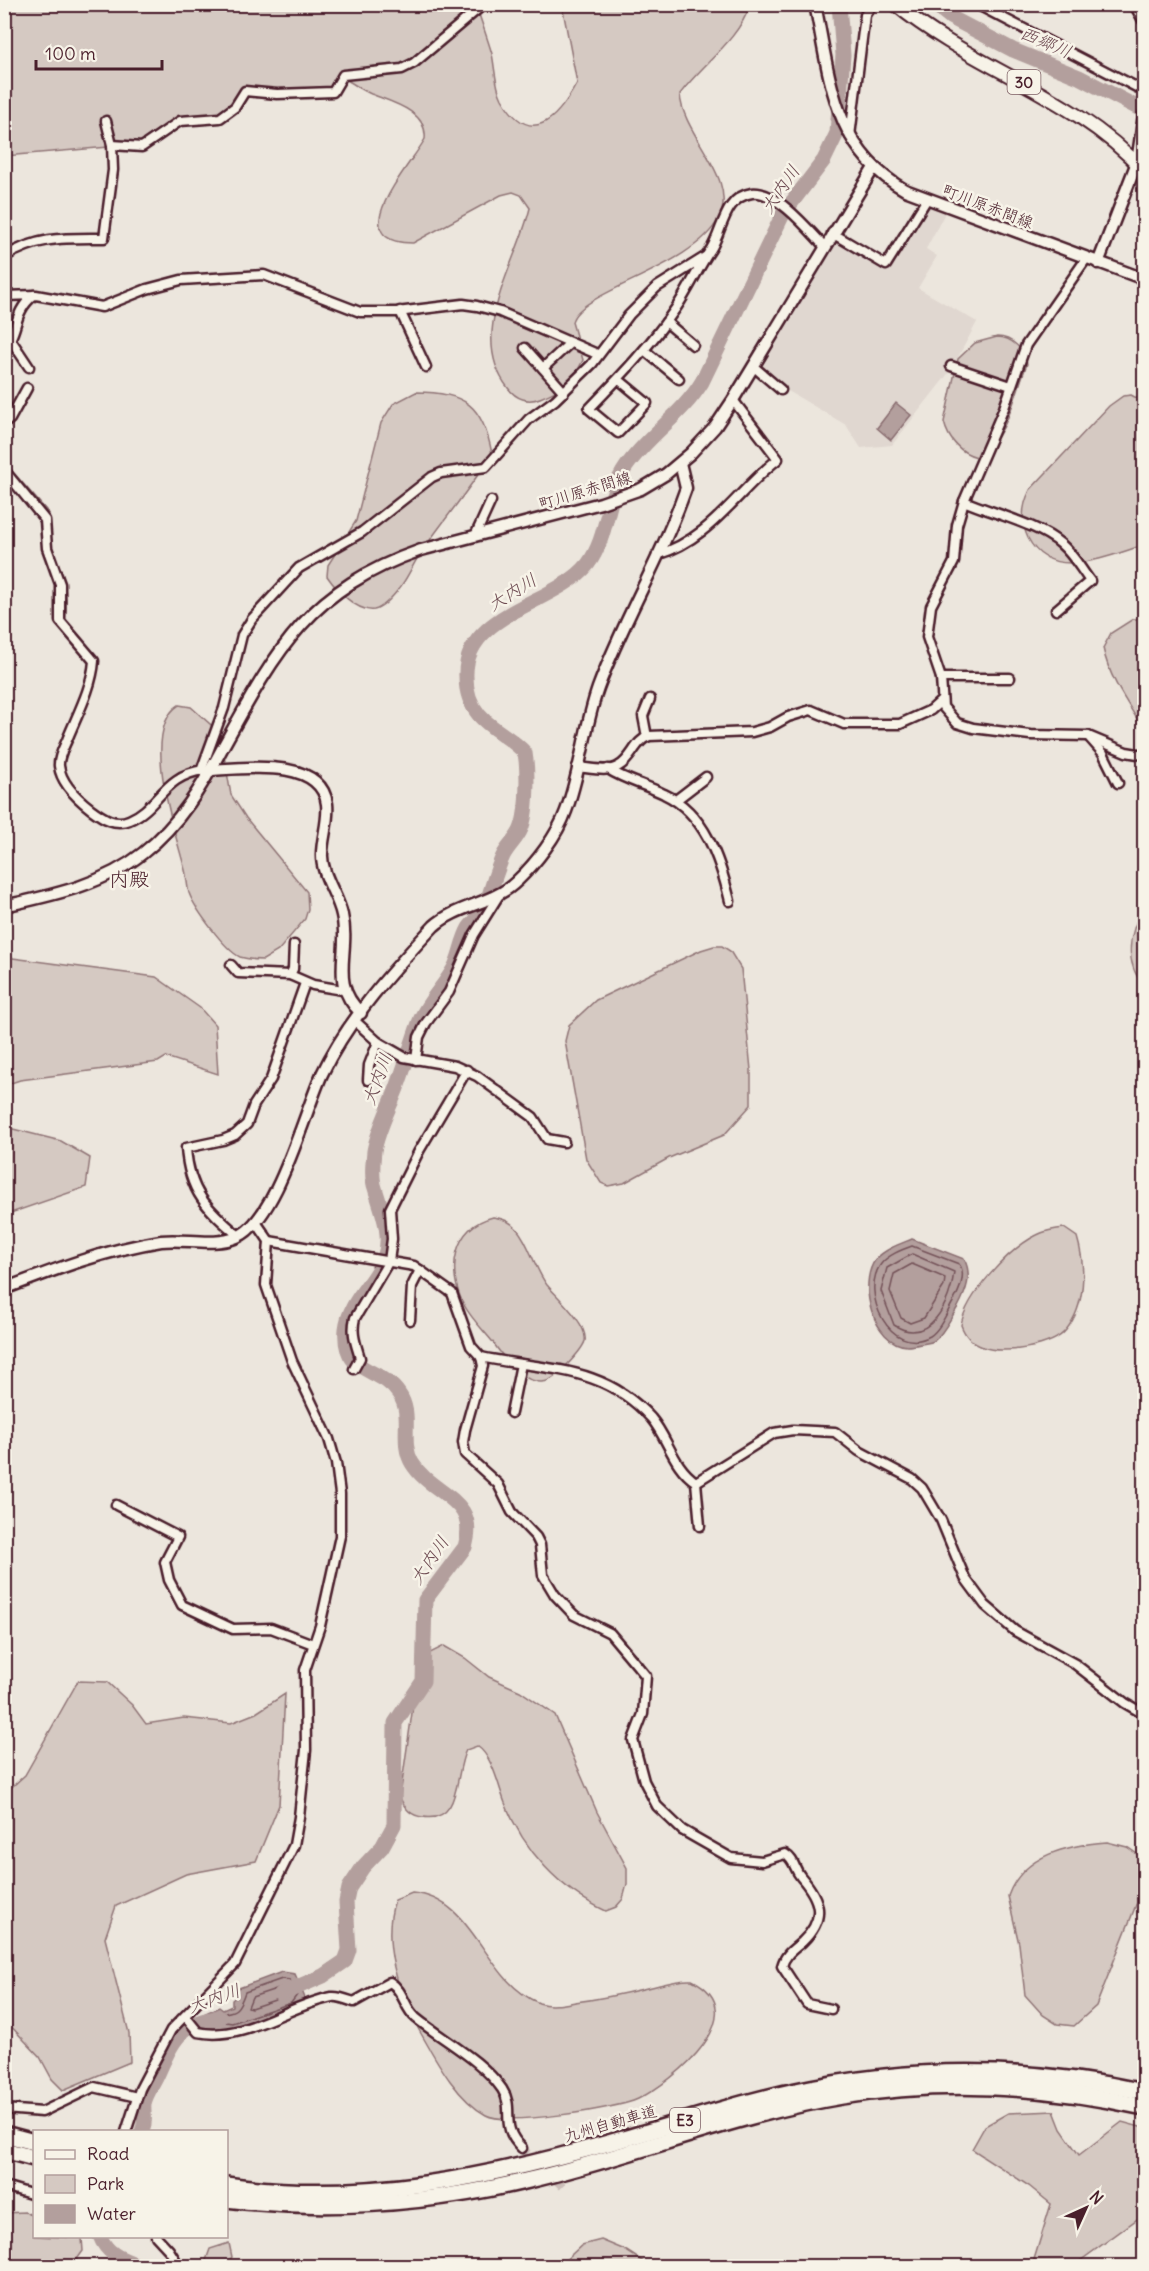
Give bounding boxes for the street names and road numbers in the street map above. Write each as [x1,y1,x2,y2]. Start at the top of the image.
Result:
road number: 30 [1008,70,1040,94]
street label: 町川原赤間線 [940,179,1036,233]
street label: 町川原赤間線 [536,466,634,514]
street label: 九州自動車道 [561,2100,659,2146]
road number: E3 [670,2108,700,2132]

